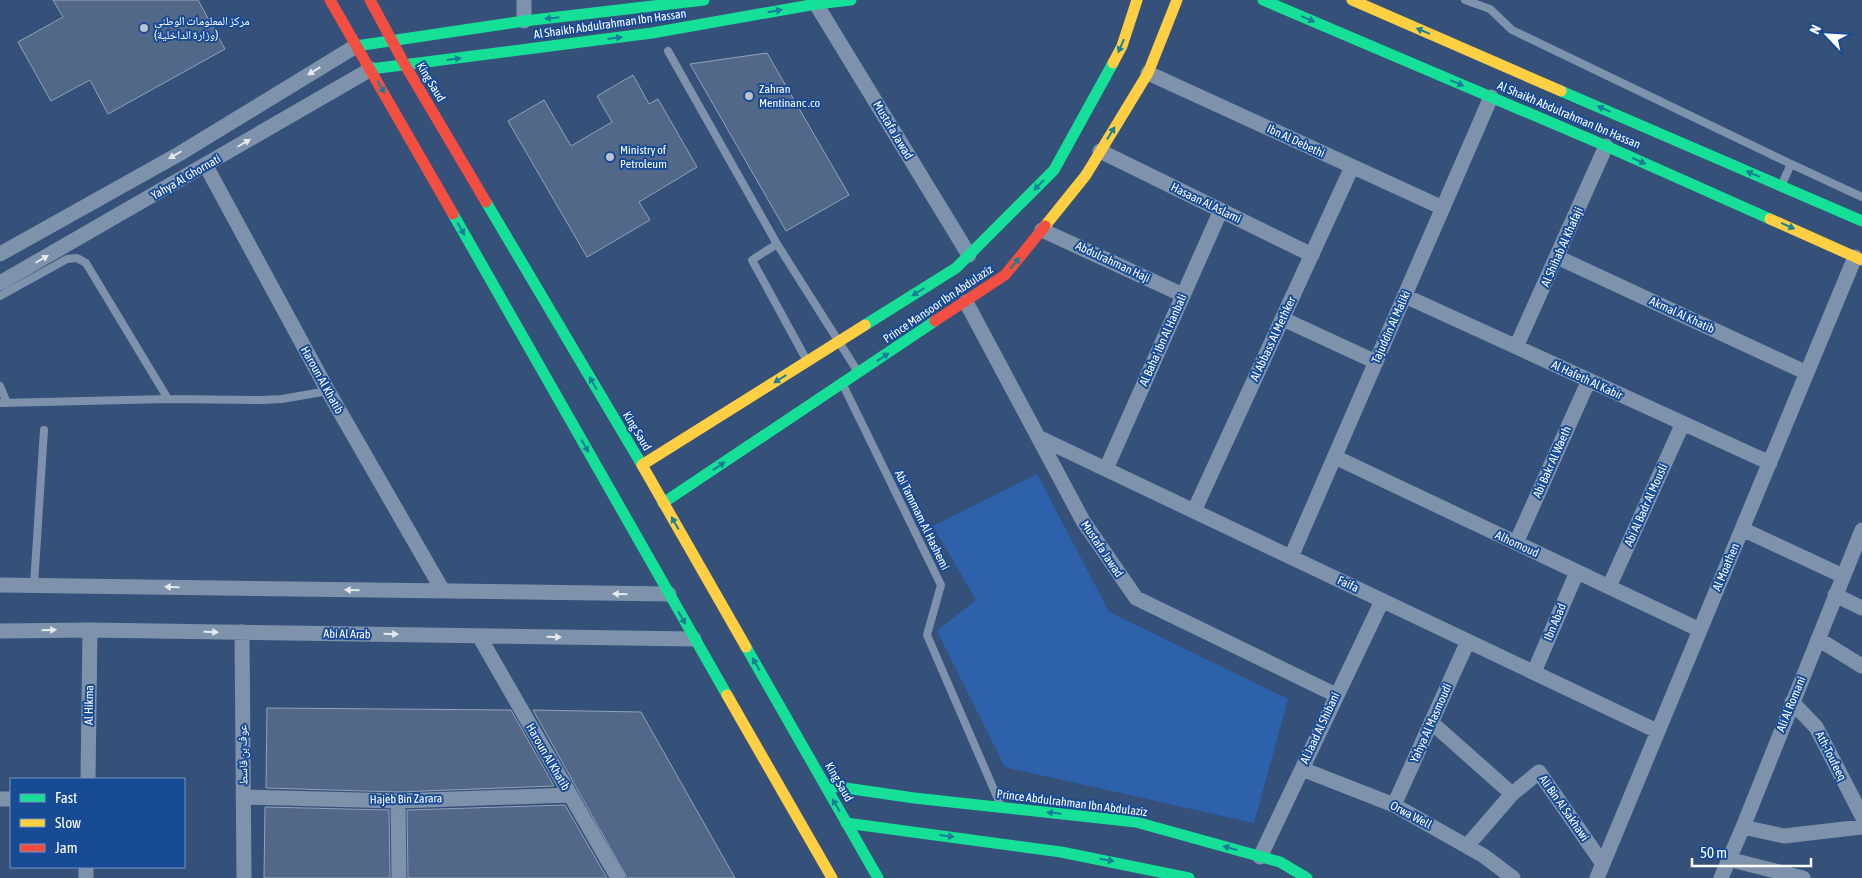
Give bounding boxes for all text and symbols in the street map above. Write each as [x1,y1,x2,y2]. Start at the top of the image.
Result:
street label: Al Shaikh Abdulrahman Ibn Hassan [533,6,687,42]
one-way arrow [768,7,784,15]
north arrow [1802,10,1852,60]
place label: مركز المعلومات الوطني (وزارة الداخلية) [154,14,250,42]
one-way arrow [543,14,559,22]
one-way arrow [1301,16,1315,24]
marker: مركز المعلومات الوطني (وزارة الداخلية) [138,22,150,34]
text: N [1806,22,1824,37]
one-way arrow [1416,26,1430,34]
one-way arrow [607,34,623,42]
one-way arrow [1116,39,1124,53]
one-way arrow [446,55,462,63]
street label: King Saud [414,60,448,104]
one-way arrow [308,67,321,76]
street label: Al Shaikh Abdulrahman Ibn Hassan [1495,78,1643,152]
one-way arrow [1450,79,1464,87]
one-way arrow [377,80,385,95]
place label: Zahran Mentinanc .co [759,82,820,110]
marker: Zahran Mentinanc .co [743,90,755,102]
street label: Mustafa Jawad [870,98,916,162]
one-way arrow [1597,105,1611,113]
street label: Ibn Al Debethi [1265,121,1327,161]
one-way arrow [1107,126,1116,139]
one-way arrow [238,139,251,148]
place label: Ministry of Petroleum [620,143,667,171]
one-way arrow [169,151,182,160]
marker: Ministry of Petroleum [604,151,616,163]
street label: Yahya Al Ghornati [149,152,223,202]
one-way arrow [1632,157,1646,165]
one-way arrow [1746,170,1760,178]
one-way arrow [1033,179,1045,191]
street label: Hasaan Al Aslami [1169,180,1243,226]
street label: Al Shihab Al Khafaji [1538,205,1586,289]
one-way arrow [457,222,466,235]
one-way arrow [1781,223,1795,231]
street label: Abdulrahman Haji [1073,239,1153,285]
one-way arrow [36,254,49,263]
one-way arrow [1010,257,1021,270]
street label: Prince Mansoor Ibn Abdulaziz [881,262,996,346]
one-way arrow [912,288,925,297]
street label: Tajuddin Al Maliki [1369,288,1413,366]
street label: Al Baha' Ibn Al Hanbali [1136,292,1190,388]
street label: Al Abbass Al Methker [1247,294,1299,383]
street label: Akmal Al Khatib [1647,294,1717,336]
street label: Haroun Al Khatib [298,344,346,416]
one-way arrow [877,352,890,362]
street label: Al Hafeth Al Kabir [1549,357,1625,403]
one-way arrow [774,374,787,383]
one-way arrow [589,375,597,390]
street label: King Saud [620,409,654,453]
street label: Abi Bakr Al Waeth [1530,424,1574,500]
one-way arrow [580,439,589,453]
one-way arrow [712,461,725,471]
street label: Abi Al Badr Al Mousli [1621,461,1671,549]
street label: Abi Tammam Al Hashemi [892,468,952,572]
one-way arrow [671,516,679,530]
street label: Mustafa Jawad [1078,518,1126,580]
street label: Alhomoud [1493,528,1541,560]
street label: Al Moathen [1710,541,1742,593]
street label: Faifa [1335,573,1361,595]
one-way arrow [164,583,180,591]
one-way arrow [344,586,360,594]
one-way arrow [612,589,628,597]
street label: Ibn Abad [1541,601,1569,643]
one-way arrow [678,610,686,625]
one-way arrow [41,626,57,634]
street label: Abi Al Arab [323,627,371,641]
one-way arrow [203,628,219,636]
one-way arrow [383,630,399,638]
one-way arrow [546,633,562,641]
one-way arrow [751,658,760,671]
street label: Ali Al Romani [1774,674,1808,734]
street label: Yahya Al Masmoudi [1407,681,1455,765]
street label: Al Hikma [82,685,96,725]
street label: Al Jaad Al Shibani [1297,690,1343,766]
street label: Haroun Al Khatib [523,721,573,793]
street label: عوف بن قاسط [235,725,251,785]
street label: Ath-Toufeeq [1813,729,1849,783]
street label: King Saud [822,760,856,804]
street label: Ali Bin Al Sakhawi [1536,772,1592,844]
legend [10,778,185,868]
street label: Prince Abdulrahman Ibn Abdulaziz [996,787,1149,819]
text: Fast [55,789,77,806]
street label: Hajeb Bin Zarara [370,791,442,807]
street label: Orwa Well [1388,798,1435,832]
one-way arrow [832,799,841,812]
one-way arrow [1045,809,1061,817]
text: Slow [55,814,81,831]
one-way arrow [939,832,955,840]
scale bar [1692,836,1811,868]
text: Jam [55,839,78,856]
one-way arrow [1222,844,1237,852]
text: 50 m [1700,844,1727,861]
one-way arrow [1100,856,1116,864]

